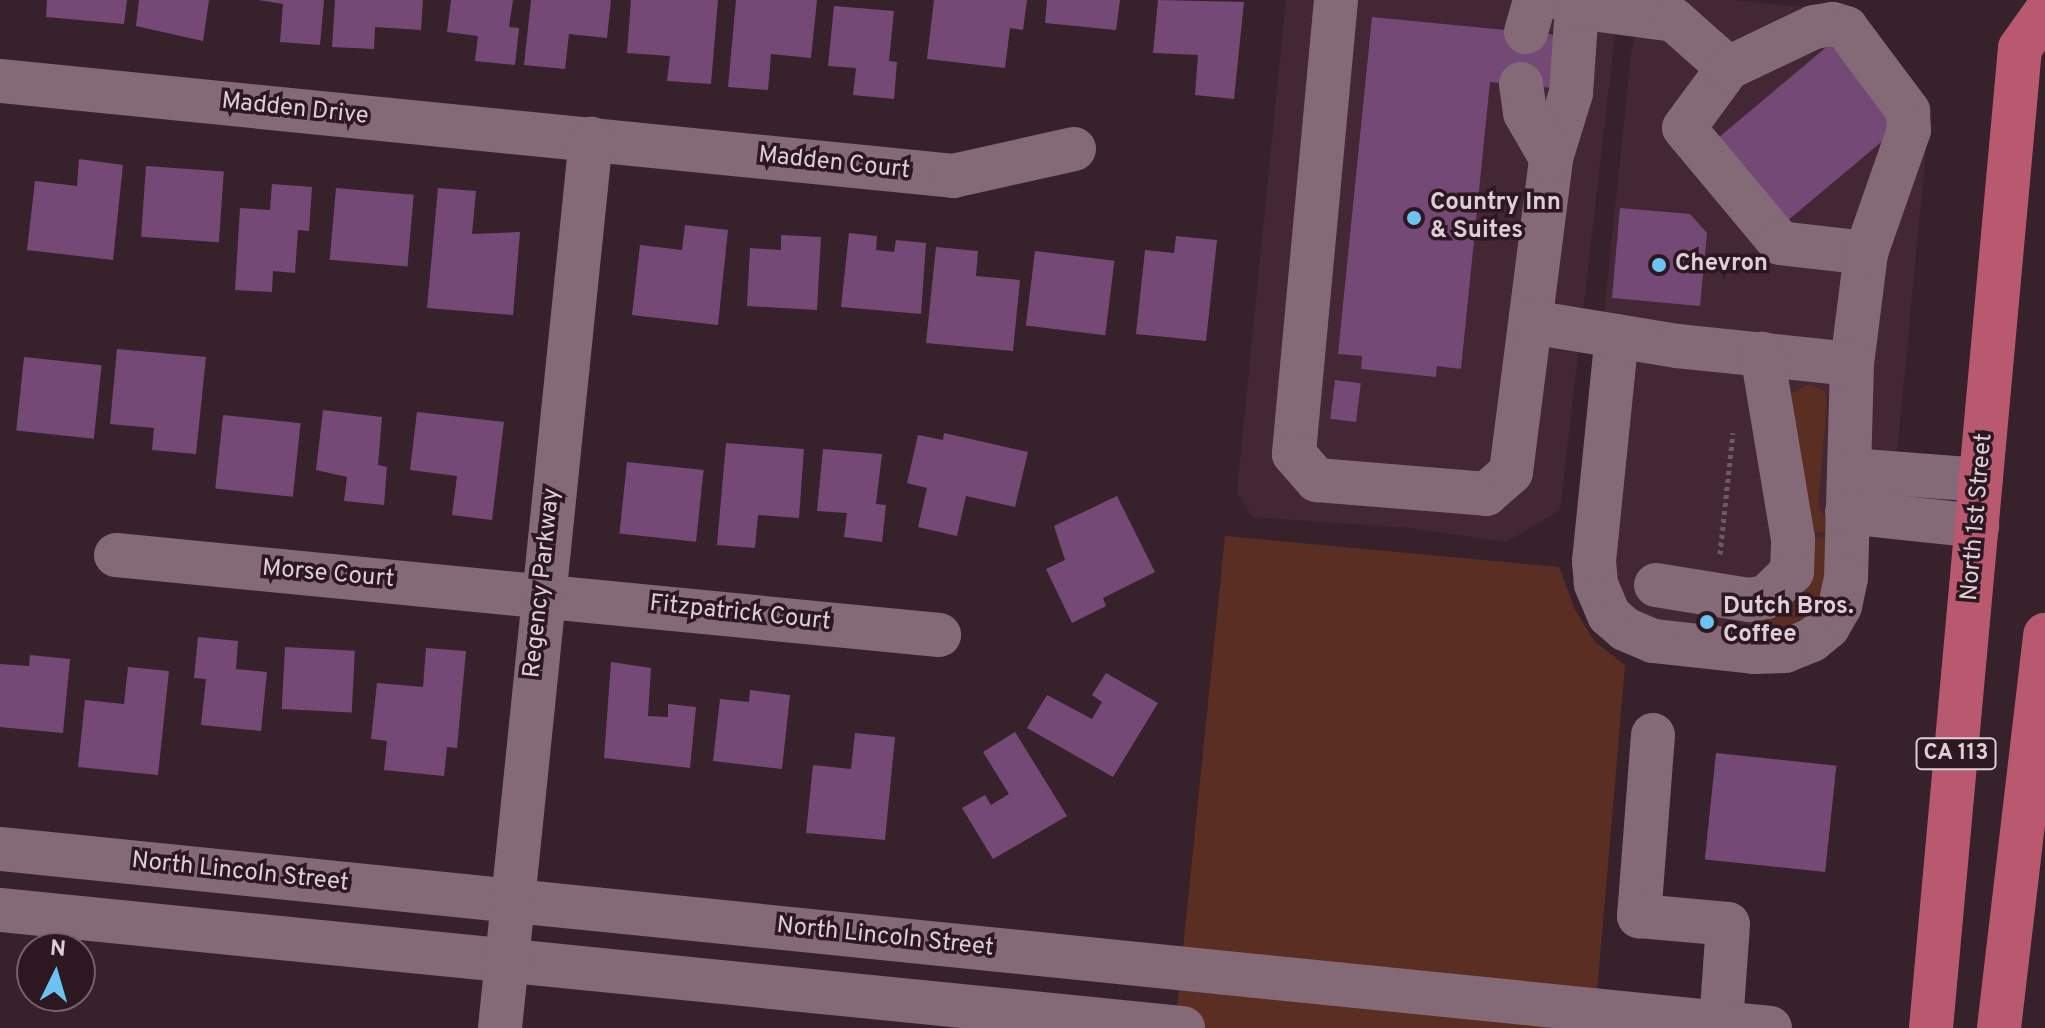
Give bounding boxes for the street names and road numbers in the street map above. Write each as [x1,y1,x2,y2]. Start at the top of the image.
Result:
street label: Madden Drive [220,88,370,132]
street label: Madden Court [757,142,911,186]
street label: North 1st Street [1956,432,2000,602]
street label: Regency Parkway [519,487,567,679]
street label: Morse Court [261,555,395,595]
street label: Fitzpatrick Court [648,590,832,638]
road number: CA 113 [1914,736,1998,772]
street label: North Lincoln Street [130,847,350,899]
street label: North Lincoln Street [775,912,995,964]

